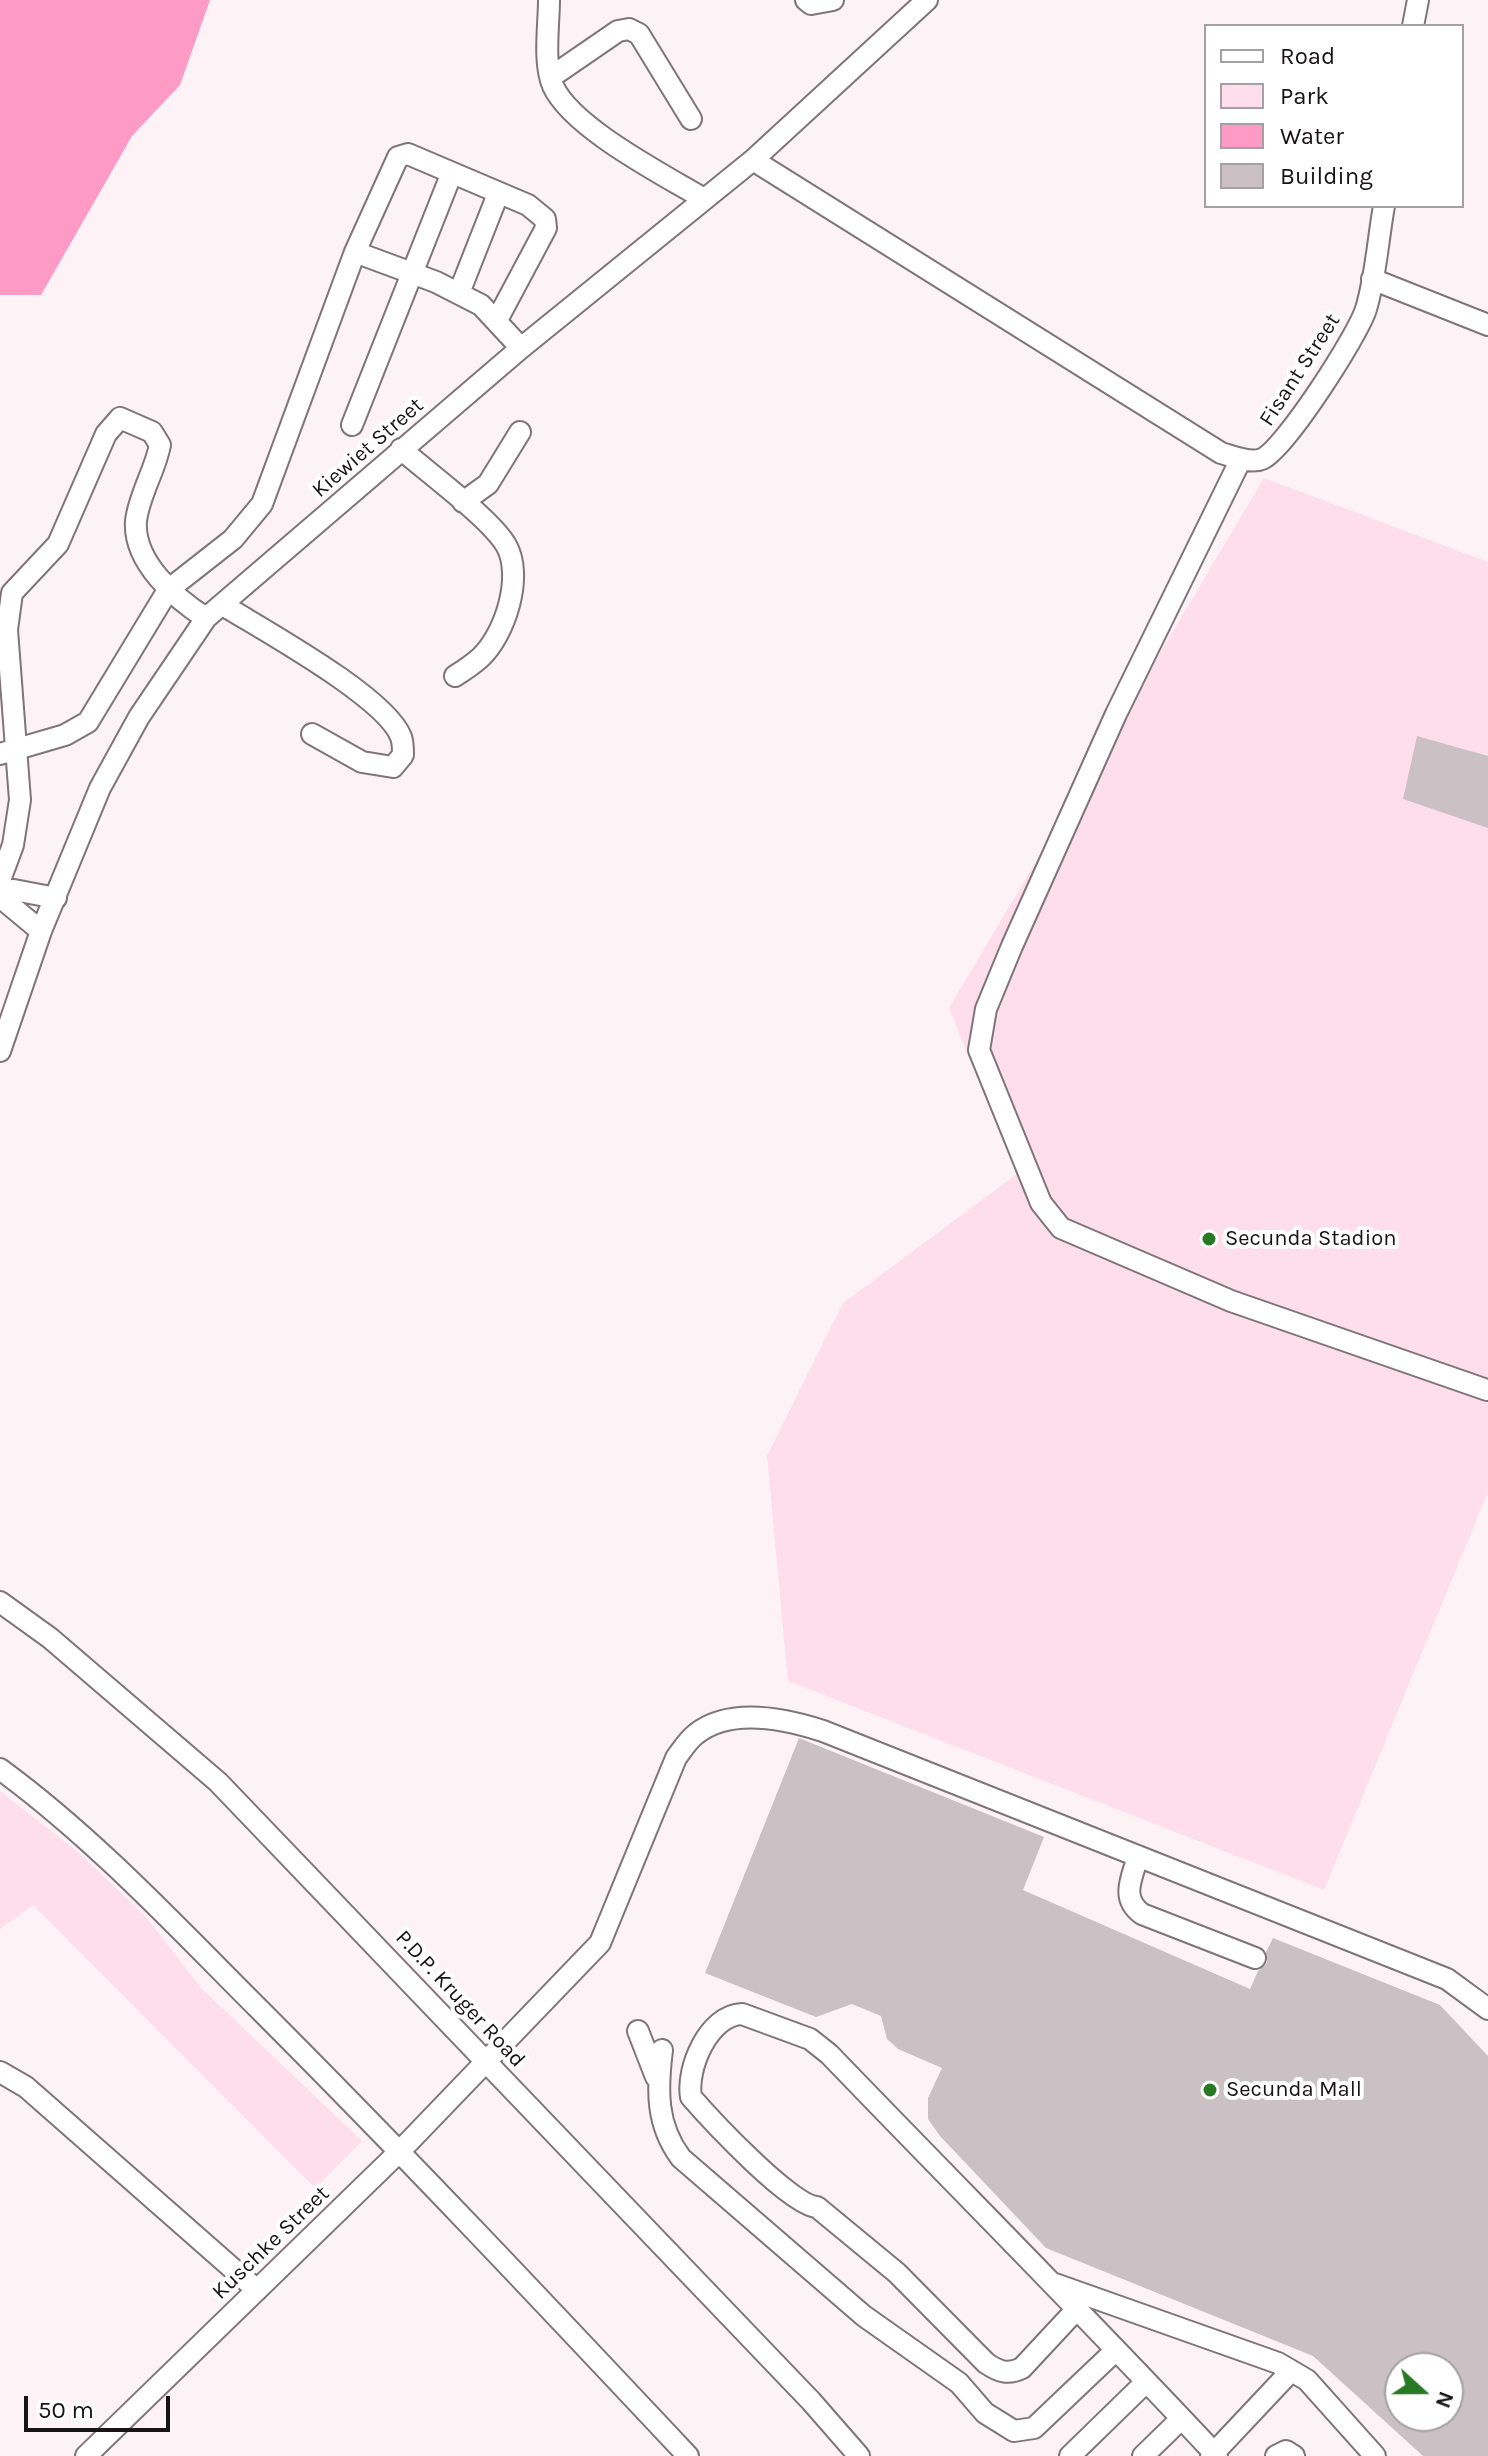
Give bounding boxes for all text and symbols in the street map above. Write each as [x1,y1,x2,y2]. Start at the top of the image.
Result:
legend [1204,24,1464,208]
text: Road [1280,42,1335,70]
text: Park [1280,82,1329,110]
text: Water [1280,122,1344,150]
text: Building [1280,162,1373,190]
street label: Fisant Street [1254,309,1346,431]
street label: Kiewiet Street [307,392,429,504]
place label: Secunda Stadion [1225,1226,1396,1252]
marker: Secunda Stadion [1200,1230,1218,1248]
street label: P.D.P. Kruger Road [390,1925,530,2073]
place label: Secunda Mall [1226,2077,1362,2103]
marker: Secunda Mall [1201,2081,1219,2099]
street label: Kuschke Street [207,2181,335,2305]
north arrow [1384,2352,1464,2432]
scale bar [28,2380,174,2430]
text: N [1430,2388,1460,2412]
text: 50 m [38,2396,94,2424]

